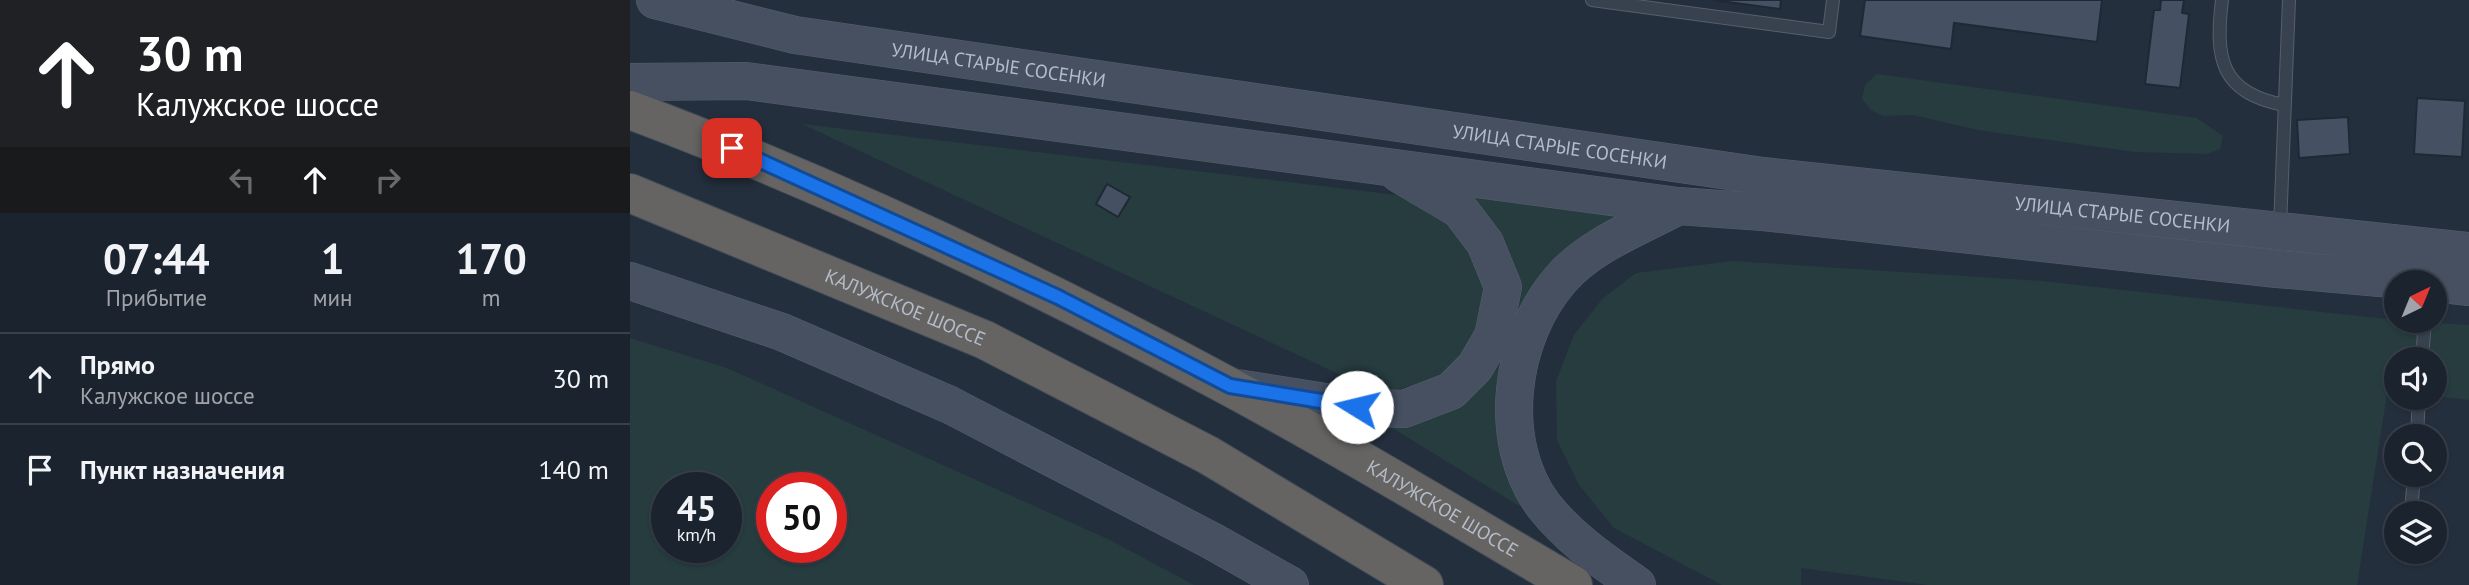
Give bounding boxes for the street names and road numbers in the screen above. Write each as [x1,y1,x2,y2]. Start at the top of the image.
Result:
street label: УЛИЦА СТАРЫЕ СОСЕНКИ [890,37,1107,92]
street label: УЛИЦА СТАРЫЕ СОСЕНКИ [1451,119,1668,174]
street label: УЛИЦА СТАРЫЕ СОСЕНКИ [2014,191,2231,238]
street label: КАЛУЖСКОЕ ШОССЕ [822,263,989,351]
street label: КАЛУЖСКОЕ ШОССЕ [1363,454,1523,562]

